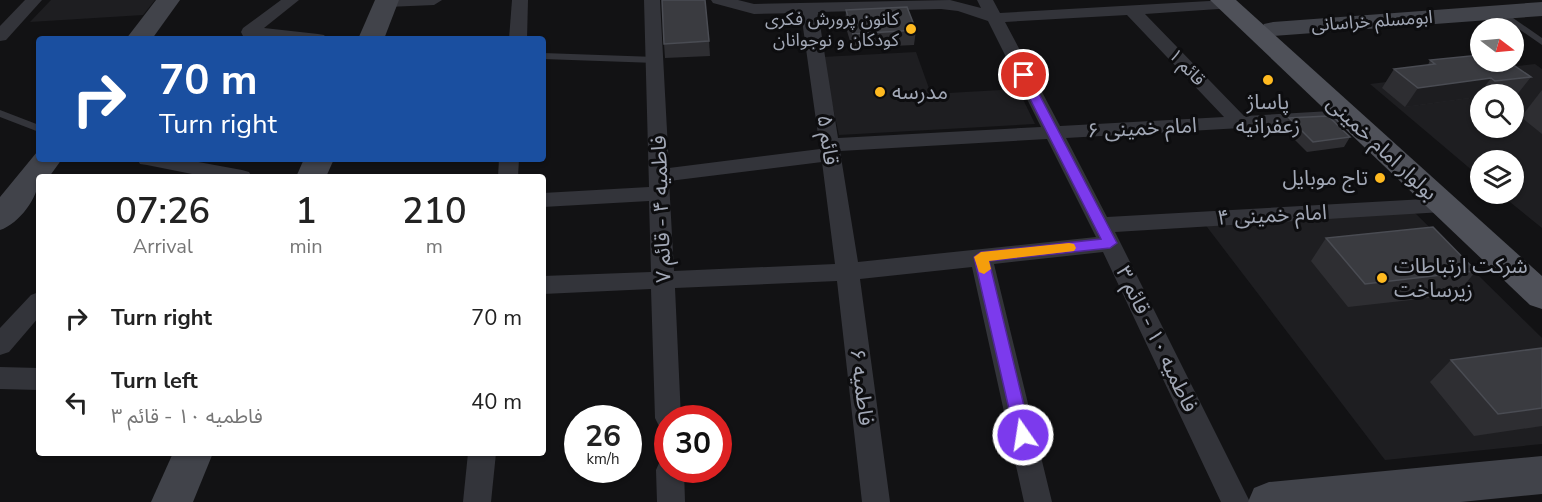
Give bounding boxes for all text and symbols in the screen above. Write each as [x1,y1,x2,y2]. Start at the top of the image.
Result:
street label: ابومسلم خراسانی [1311,5,1434,38]
place label: کانون پرورش فکری کودکان و نوجوانان [765,7,900,52]
north arrow [1470,18,1524,72]
map controls [1470,18,1524,204]
marker: کانون پرورش فکری کودکان و نوجوانان [904,22,918,36]
street label: قائم ۱ [1163,43,1211,92]
pin [998,49,1049,100]
text: 70 m [159,52,258,109]
icon: arrive [1007,58,1040,91]
icon: right [60,60,138,138]
marker: پاساژ زعفرانیه [1261,73,1275,87]
place label: مدرسه [892,78,948,106]
button: search [1470,84,1524,138]
marker: مدرسه [873,85,887,99]
place label: پاساژ زعفرانیه [1236,88,1300,140]
street label: بولوار امام خمینی [1319,89,1443,208]
text: Turn right [159,106,277,143]
street label: امام خمینی ۶ [1086,111,1198,147]
street label: قائم ۵ [810,113,845,167]
street label: فاطمیه ۴ - قائم ۷ [644,135,679,283]
button: layers [1470,150,1524,204]
place label: تاج موبایل [1282,164,1368,193]
marker: تاج موبایل [1373,171,1387,185]
text: 07:26 [115,187,210,236]
text: 1 [295,187,317,236]
text: 210 [402,187,467,236]
street label: امام خمینی ۴ [1216,198,1328,234]
text: Arrival [133,233,193,260]
text: min [290,233,323,260]
text: m [426,233,443,260]
place label: شرکت ارتباطات زیرساخت [1394,252,1528,304]
street label: فاطمیه ۱۰ - قائم ۳ [1109,261,1205,417]
marker: شرکت ارتباطات زیرساخت [1375,271,1389,285]
icon: right [60,302,93,335]
text: Turn right [111,303,212,333]
text: 70 m [471,303,522,333]
street label: فاطمیه ۶ [843,347,881,427]
text: Turn left [111,366,198,396]
icon: left [60,386,93,419]
text: 40 m [471,387,522,417]
text: فاطمیه ۱۰ - قائم ۳ [111,403,263,430]
position arrow [991,403,1055,467]
speed limit sign: 30 [654,405,732,483]
text: 26 [585,416,621,457]
text: km/h [586,449,620,469]

